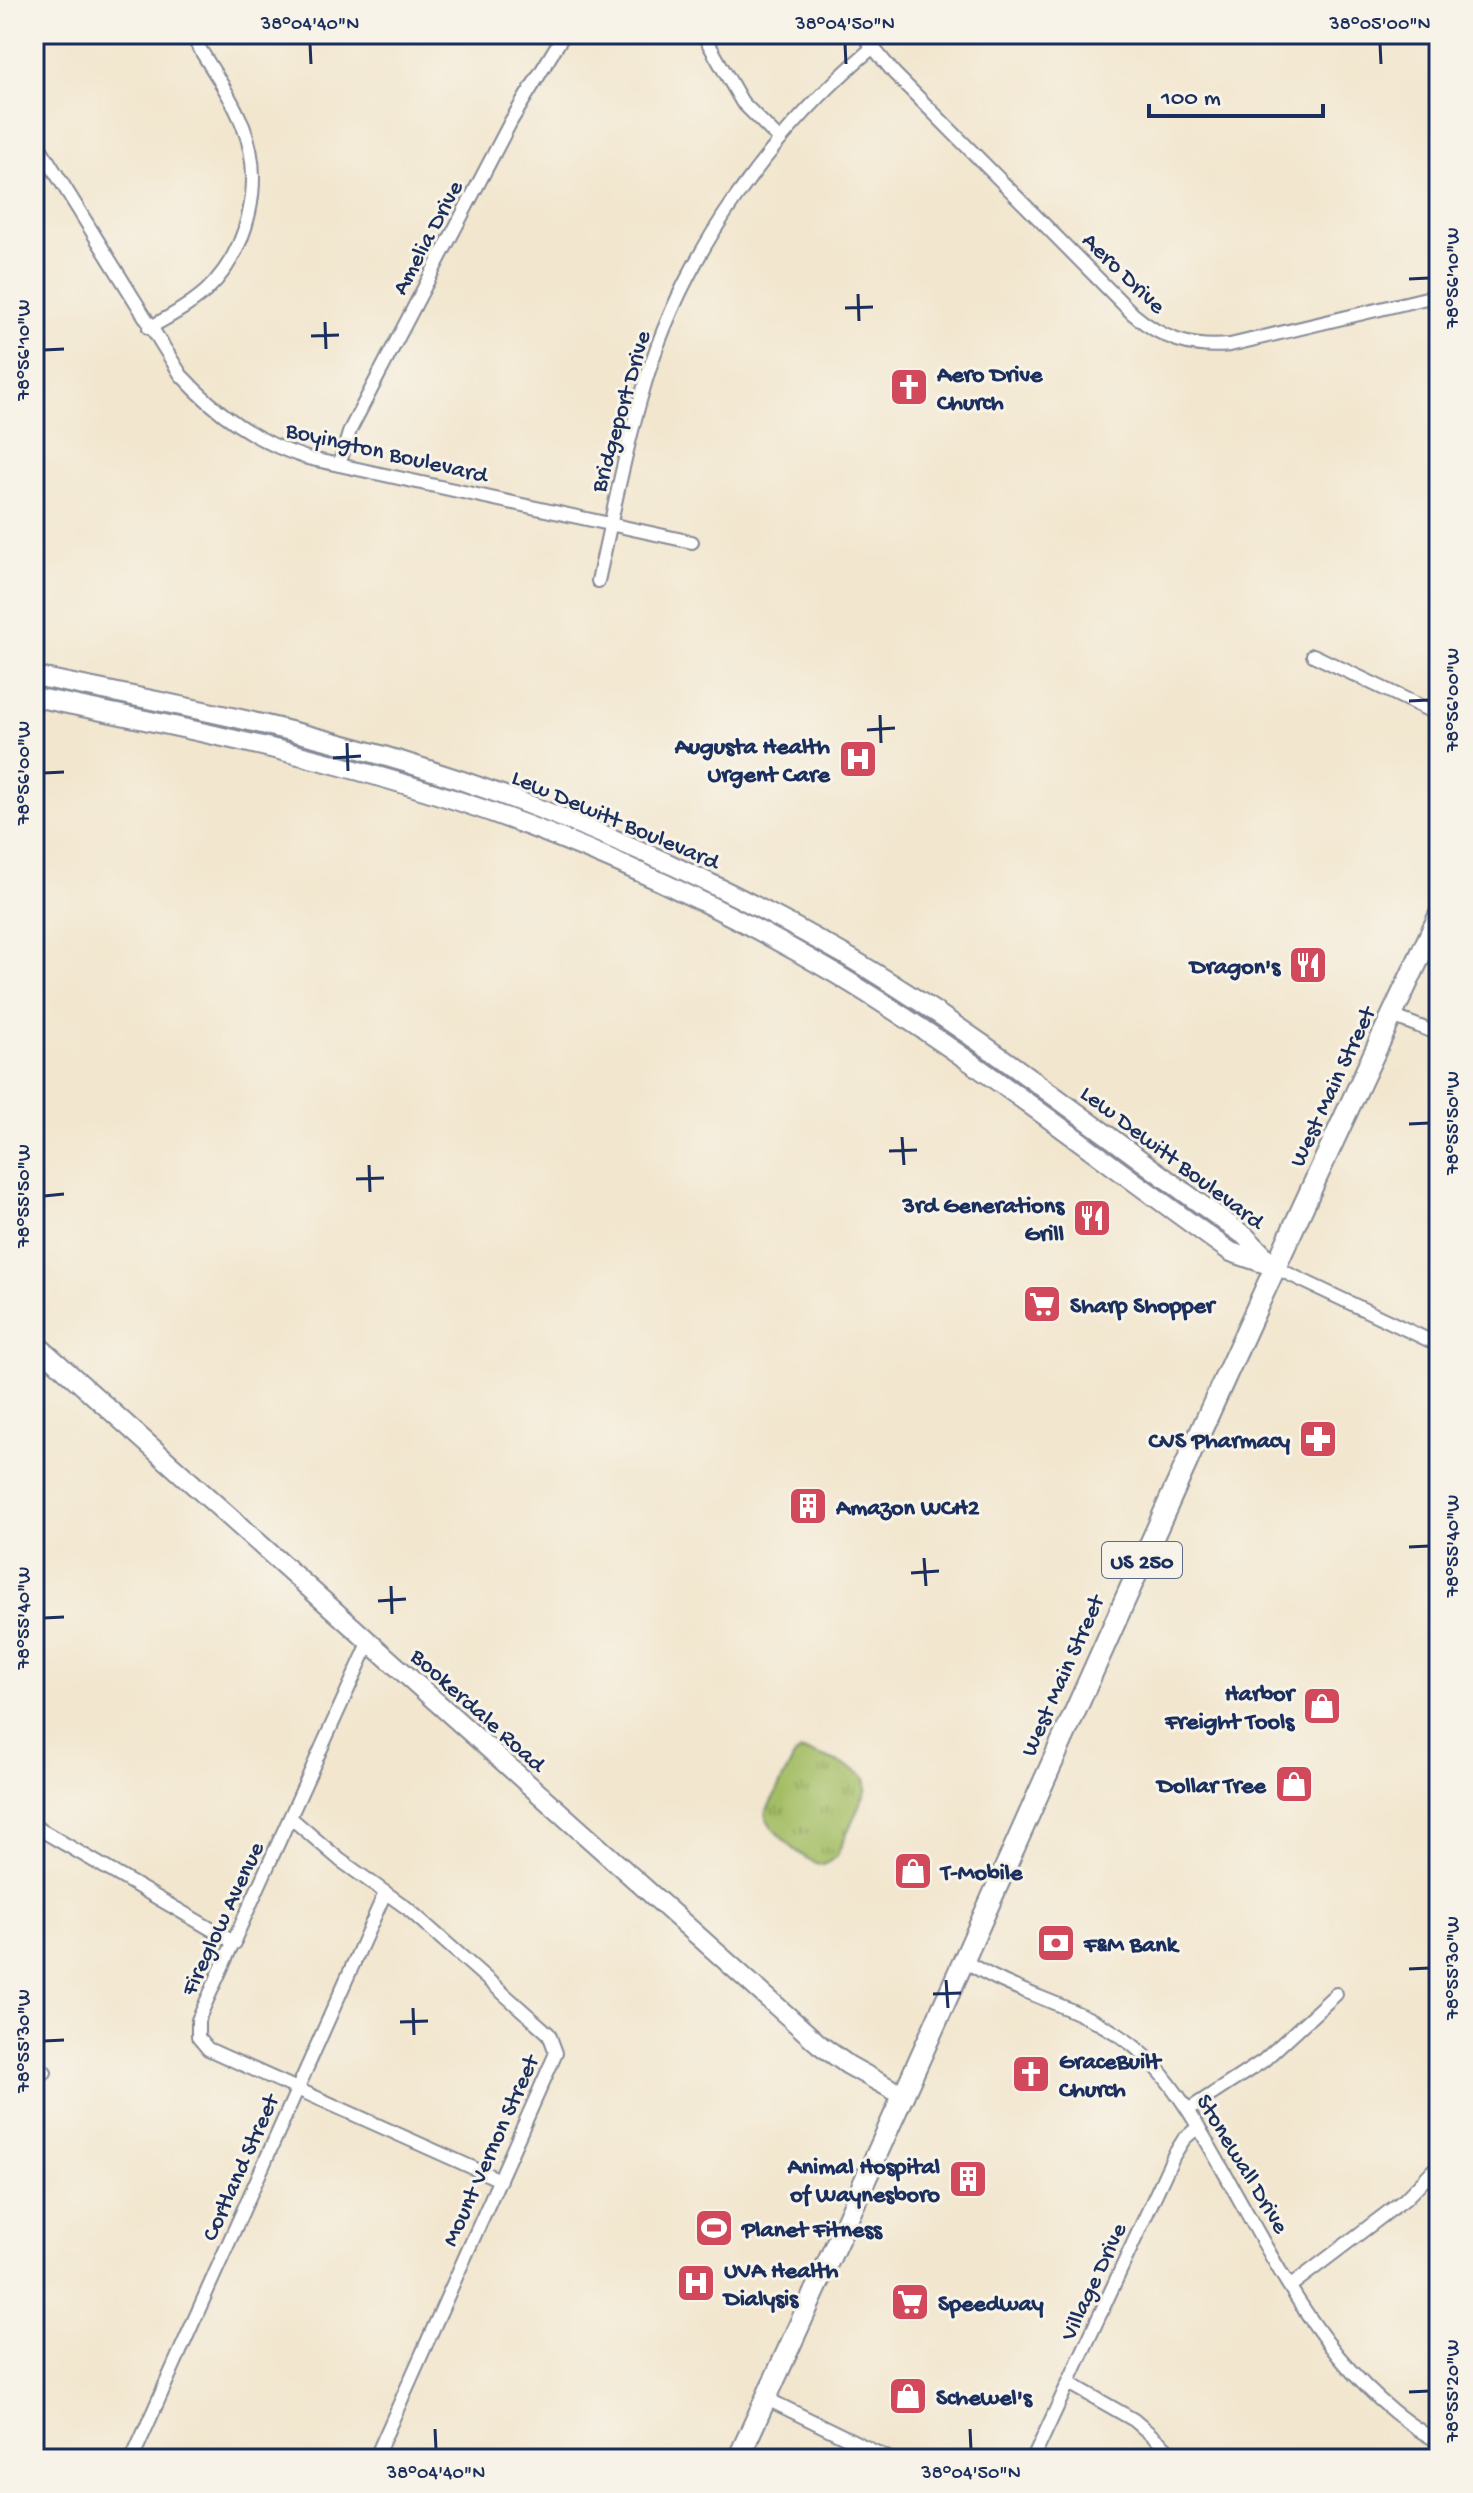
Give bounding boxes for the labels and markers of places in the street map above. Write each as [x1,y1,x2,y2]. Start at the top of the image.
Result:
place label: Aero Drive Church [936,362,1044,419]
church icon: Aero Drive Church [888,366,930,408]
place label: Augusta Health Urgent Care [674,734,832,791]
hospital icon: Augusta Health Urgent Care [837,738,879,780]
restaurant icon: Dragon's [1287,944,1329,986]
place label: Dragon's [1188,954,1281,983]
place label: 3rd Generations Grill [901,1193,1065,1250]
restaurant icon: 3rd Generations Grill [1071,1197,1113,1239]
supermarket icon: Sharp Shopper [1021,1283,1063,1325]
place label: Sharp Shopper [1070,1293,1217,1322]
pharmacy icon: CVS Pharmacy [1297,1418,1339,1460]
place label: CVS Pharmacy [1149,1428,1290,1457]
building icon: Amazon WCH2 [787,1485,829,1527]
place label: Amazon WCH2 [835,1495,980,1524]
place label: Harbor Freight Tools [1164,1681,1297,1738]
shop icon: Harbor Freight Tools [1301,1685,1343,1727]
shop icon: Dollar Tree [1273,1763,1315,1805]
place label: Dollar Tree [1155,1773,1268,1802]
shop icon: T-Mobile [892,1850,934,1892]
place label: T-Mobile [939,1860,1024,1889]
bank icon: F&M Bank [1035,1922,1077,1964]
place label: F&M Bank [1083,1932,1181,1961]
place label: GraceBuilt Church [1059,2049,1163,2106]
church icon: GraceBuilt Church [1010,2053,1052,2095]
place label: Animal Hospital of Waynesboro [786,2154,941,2211]
building icon: Animal Hospital of Waynesboro [947,2158,989,2200]
sports icon: Planet Fitness [693,2207,735,2249]
place label: Planet Fitness [740,2217,883,2246]
place label: UVA Health Dialysis [722,2258,839,2315]
hospital icon: UVA Health Dialysis [675,2262,717,2304]
supermarket icon: Speedway [889,2281,931,2323]
place label: Speedway [938,2291,1044,2320]
shop icon: Schewel's [887,2375,929,2417]
place label: Schewel's [936,2385,1033,2414]

